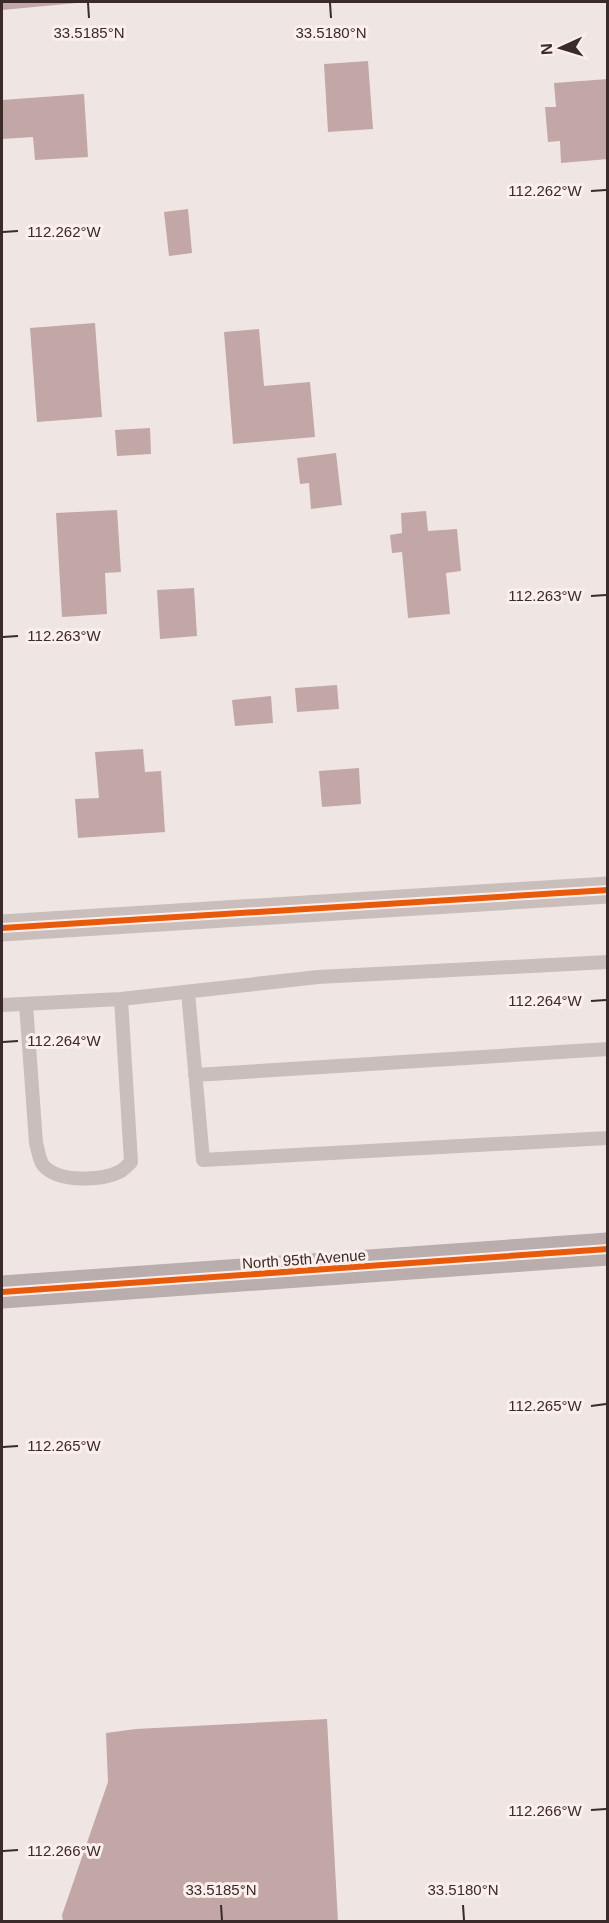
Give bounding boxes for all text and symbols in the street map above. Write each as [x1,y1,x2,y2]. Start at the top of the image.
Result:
north arrow [531,18,591,78]
text: 33.5185°N [53,24,125,41]
text: 33.5180°N [295,24,367,41]
text: N [538,43,555,55]
text: 112.262°W [508,182,582,199]
text: 112.262°W [27,223,101,240]
text: 112.263°W [508,587,582,604]
text: 112.263°W [27,627,101,644]
text: 112.264°W [508,992,582,1009]
text: 112.264°W [27,1032,101,1049]
street label: North 95th Avenue [242,1246,366,1272]
text: 112.265°W [508,1397,582,1414]
text: 112.265°W [27,1437,101,1454]
text: 112.266°W [508,1802,582,1819]
text: 112.266°W [27,1842,101,1859]
text: 33.5185°N [185,1881,257,1898]
text: 33.5180°N [427,1881,499,1898]

